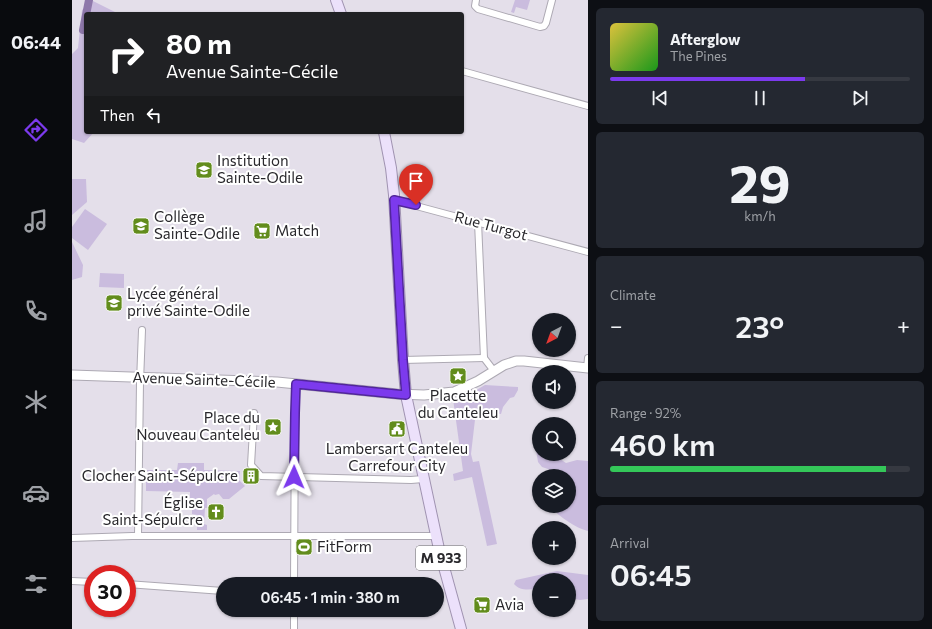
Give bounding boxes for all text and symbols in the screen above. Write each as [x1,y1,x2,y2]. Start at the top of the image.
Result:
text: 80 m [166,26,232,60]
icon: right [100,28,152,80]
text: Afterglow [670,30,740,48]
text: 06:44 [11,31,61,53]
text: The Pines [670,48,727,64]
text: Avenue Sainte-Cécile [166,60,338,82]
icon: previous [649,87,671,109]
icon: pause [749,87,771,109]
icon: next [849,87,871,109]
icon: left [143,104,165,126]
text: Then [100,106,135,124]
icon: directions [22,116,50,144]
text: 29 [729,150,791,214]
place label: Institution Sainte-Odile [217,151,303,186]
school or university icon: Institution Sainte-Odile [194,160,214,180]
pin [399,164,433,205]
icon: arrive [405,170,427,192]
icon: music [22,207,50,235]
place label: Collège Sainte-Odile [154,207,240,242]
street label: Rue Turgot [453,207,530,243]
text: km/h [744,208,776,224]
school or university icon: Collège Sainte-Odile [131,216,151,236]
supermarket icon: Match [252,221,272,241]
place label: Match [275,221,319,239]
place label: Lycée général privé Sainte-Odile [127,284,250,319]
text: Climate [610,287,656,303]
school or university icon: Lycée général privé Sainte-Odile [104,293,124,313]
icon: phone [22,297,50,325]
text: 23° [735,307,784,344]
text: − [610,312,623,339]
text: + [897,312,910,339]
north arrow [532,313,576,357]
map controls [532,313,576,617]
button: sound [532,365,576,409]
place icon: Placette du Canteleu [448,366,468,386]
street label: Avenue Sainte-Cécile [132,368,276,391]
place label: Placette du Canteleu [418,386,498,421]
icon: climate [22,388,50,416]
text: Range · 92% [610,405,681,421]
place label: Place du Nouveau Canteleu [136,408,260,443]
place icon: Place du Nouveau Canteleu [263,417,283,437]
button: search [532,417,576,461]
public building icon: Lambersart Canteleu Carrefour City [387,419,407,439]
text: 460 km [610,425,715,462]
place label: Lambersart Canteleu Carrefour City [326,439,468,474]
position arrow [273,456,315,498]
place label: Clocher Saint-Sépulcre [82,466,238,484]
building icon: Clocher Saint-Sépulcre [241,466,261,486]
button: layers [532,469,576,513]
icon: car [22,479,50,507]
place label: Église Saint-Sépulcre [103,492,203,528]
church icon: Église Saint-Sépulcre [206,502,226,522]
button: + [532,521,576,565]
text: Arrival [610,535,649,551]
sports icon: FitForm [294,537,314,557]
place label: FitForm [317,537,372,555]
road number: M 933 [416,546,466,570]
text: 06:45 [610,555,692,592]
speed limit sign: 30 [84,565,136,617]
icon: filters [22,570,50,598]
button: − [532,573,576,617]
text: 06:45 · 1 min · 380 m [261,588,399,606]
supermarket icon: Avia [472,595,492,615]
place label: Avia [495,595,524,613]

